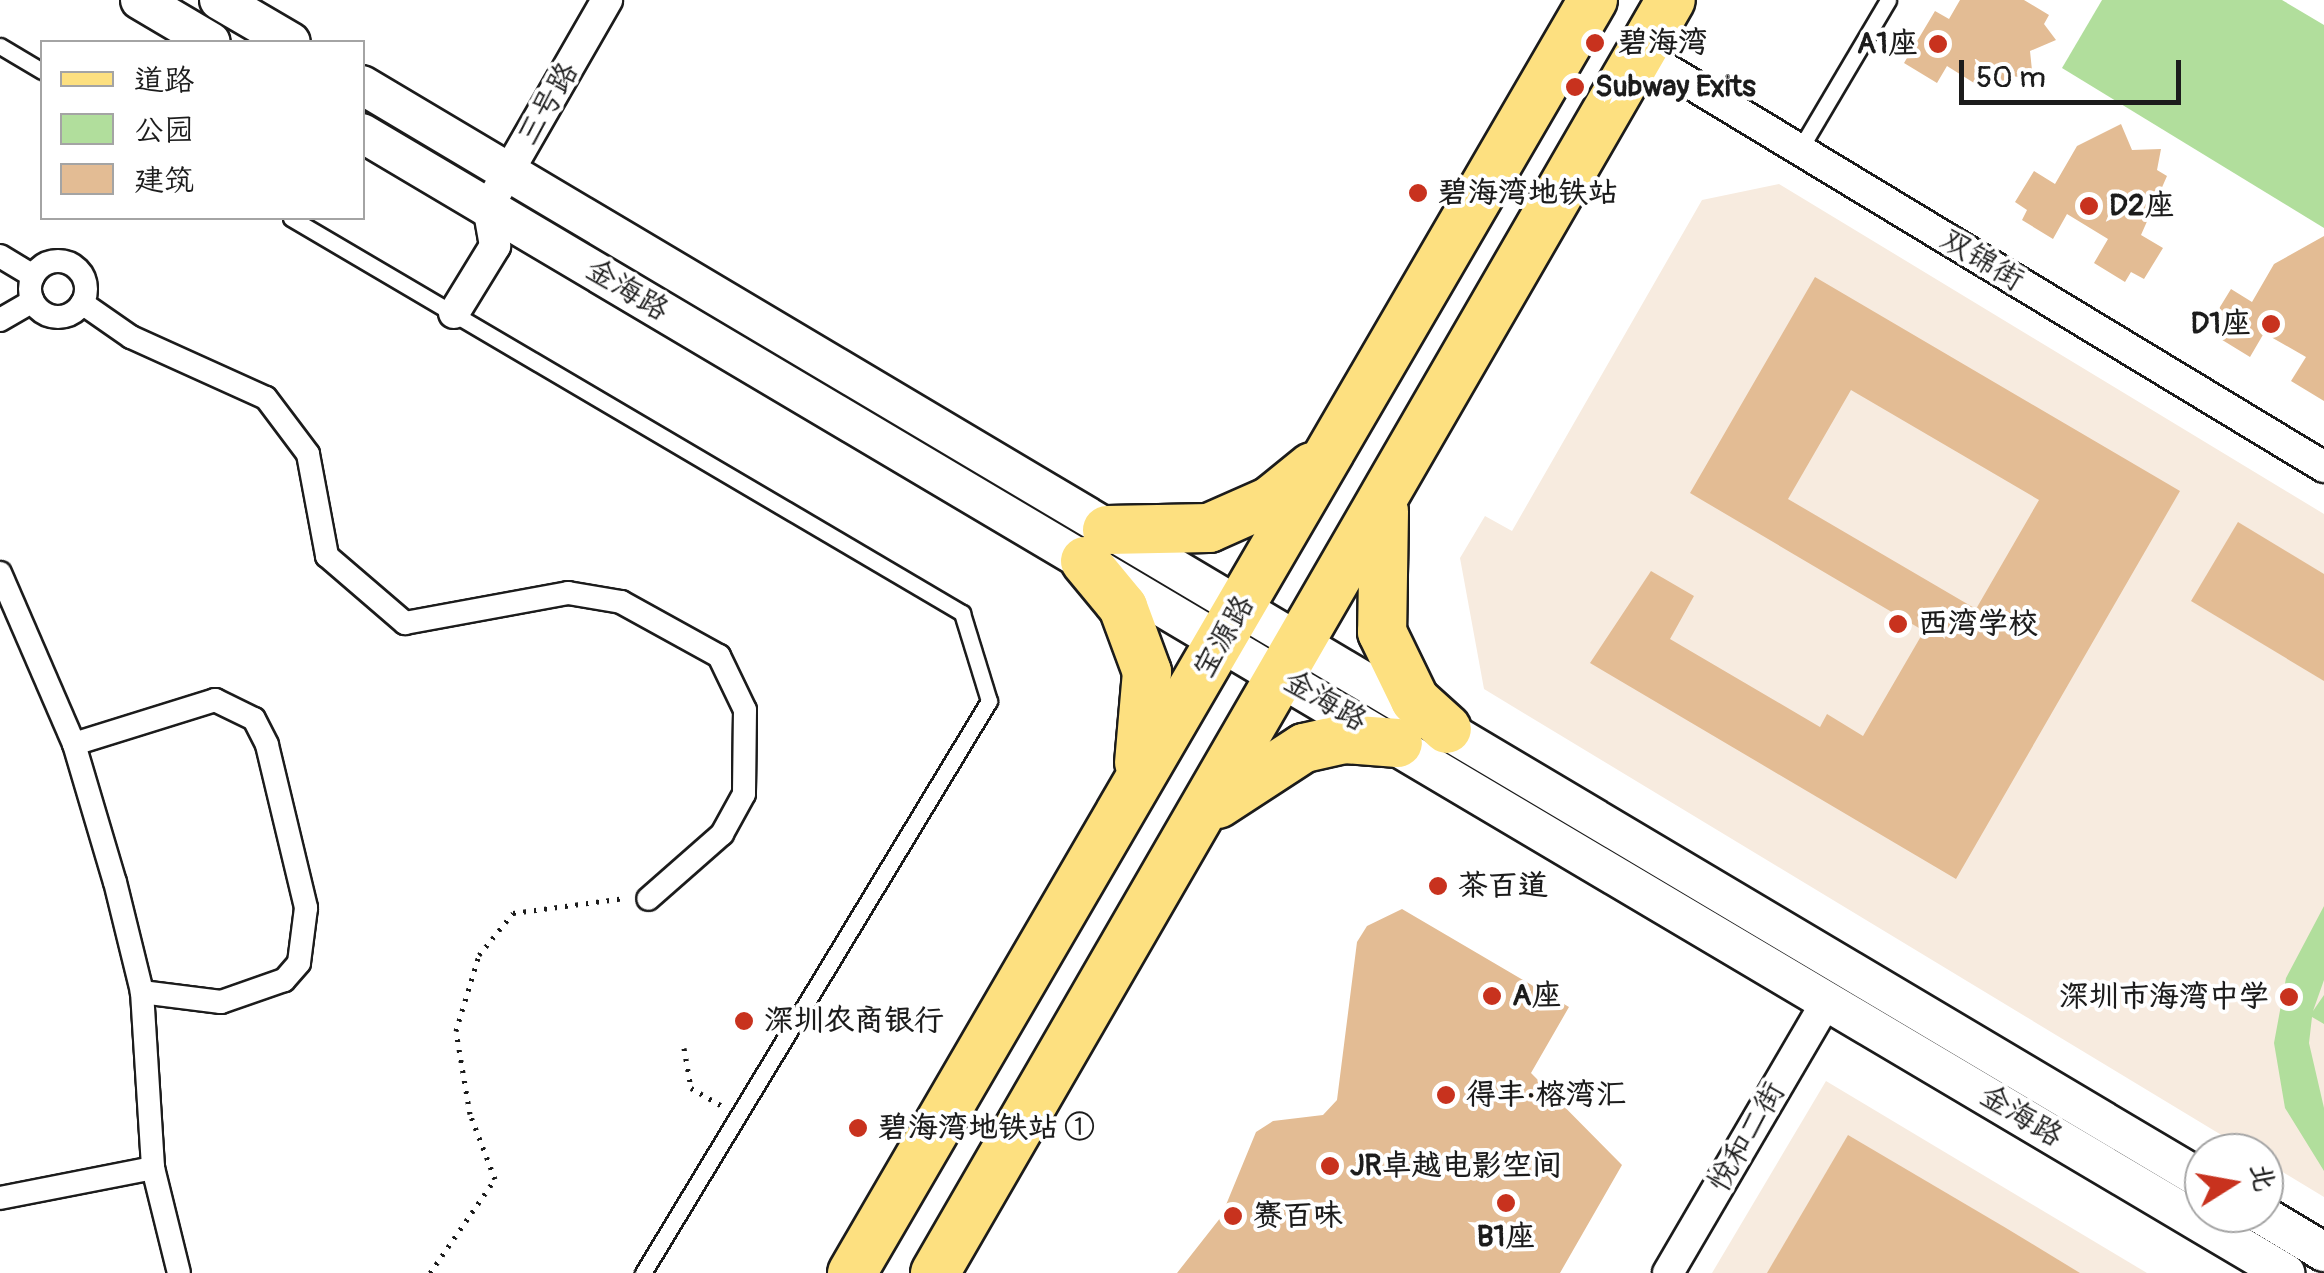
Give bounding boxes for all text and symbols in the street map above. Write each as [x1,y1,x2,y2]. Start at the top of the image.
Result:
place label: 碧海湾 [1618,25,1708,61]
place label: A1座 [1857,26,1918,62]
marker: 碧海湾 [1582,30,1608,56]
marker: A1座 [1927,33,1949,55]
legend [40,40,365,220]
scale bar [1964,40,2186,102]
street label: 三号路 [510,56,586,152]
text: 50 m [1976,59,2046,96]
text: 道路 [134,62,194,99]
place label: Subway Exits [1595,69,1756,105]
marker: Subway Exits [1564,76,1586,98]
text: 公园 [134,112,194,149]
text: 建筑 [134,162,194,199]
place label: 碧海湾地铁站 [1438,175,1618,211]
marker: 碧海湾地铁站 [1407,182,1429,204]
place label: D2座 [2109,188,2175,224]
marker: D2座 [2078,195,2100,217]
street label: 双锦街 [1934,221,2030,299]
street label: 金海路 [579,251,675,329]
place label: D1座 [2190,306,2251,342]
marker: D1座 [2260,313,2282,335]
street label: 宝源路 [1186,589,1262,685]
place label: 西湾学校 [1918,606,2038,642]
marker: 西湾学校 [1887,613,1909,635]
street label: 金海路 [1277,663,1373,739]
place label: 茶百道 [1458,868,1548,904]
marker: 茶百道 [1427,875,1449,897]
place label: A座 [1512,978,1561,1014]
place label: 深圳市海湾中学 [2059,979,2269,1015]
marker: A座 [1481,985,1503,1007]
marker: 深圳市海湾中学 [2278,986,2300,1008]
place label: 深圳农商银行 [764,1003,944,1039]
marker: 深圳农商银行 [733,1010,755,1032]
street label: 悦和二街 [1701,1076,1793,1198]
place label: 得丰·榕湾汇 [1466,1077,1626,1113]
street label: 金海路 [1973,1077,2069,1155]
marker: 得丰·榕湾汇 [1435,1084,1457,1106]
place label: 碧海湾地铁站 ① [878,1110,1095,1146]
marker: 碧海湾地铁站 ① [847,1117,869,1139]
north arrow [2184,1133,2284,1233]
place label: JR卓越电影空间 [1350,1148,1562,1184]
marker: JR卓越电影空间 [1319,1155,1341,1177]
text: 北 [2242,1160,2282,1195]
marker: B1座 [1495,1192,1517,1214]
place label: 赛百味 [1253,1198,1343,1234]
marker: 赛百味 [1222,1205,1244,1227]
place label: B1座 [1477,1219,1535,1255]

